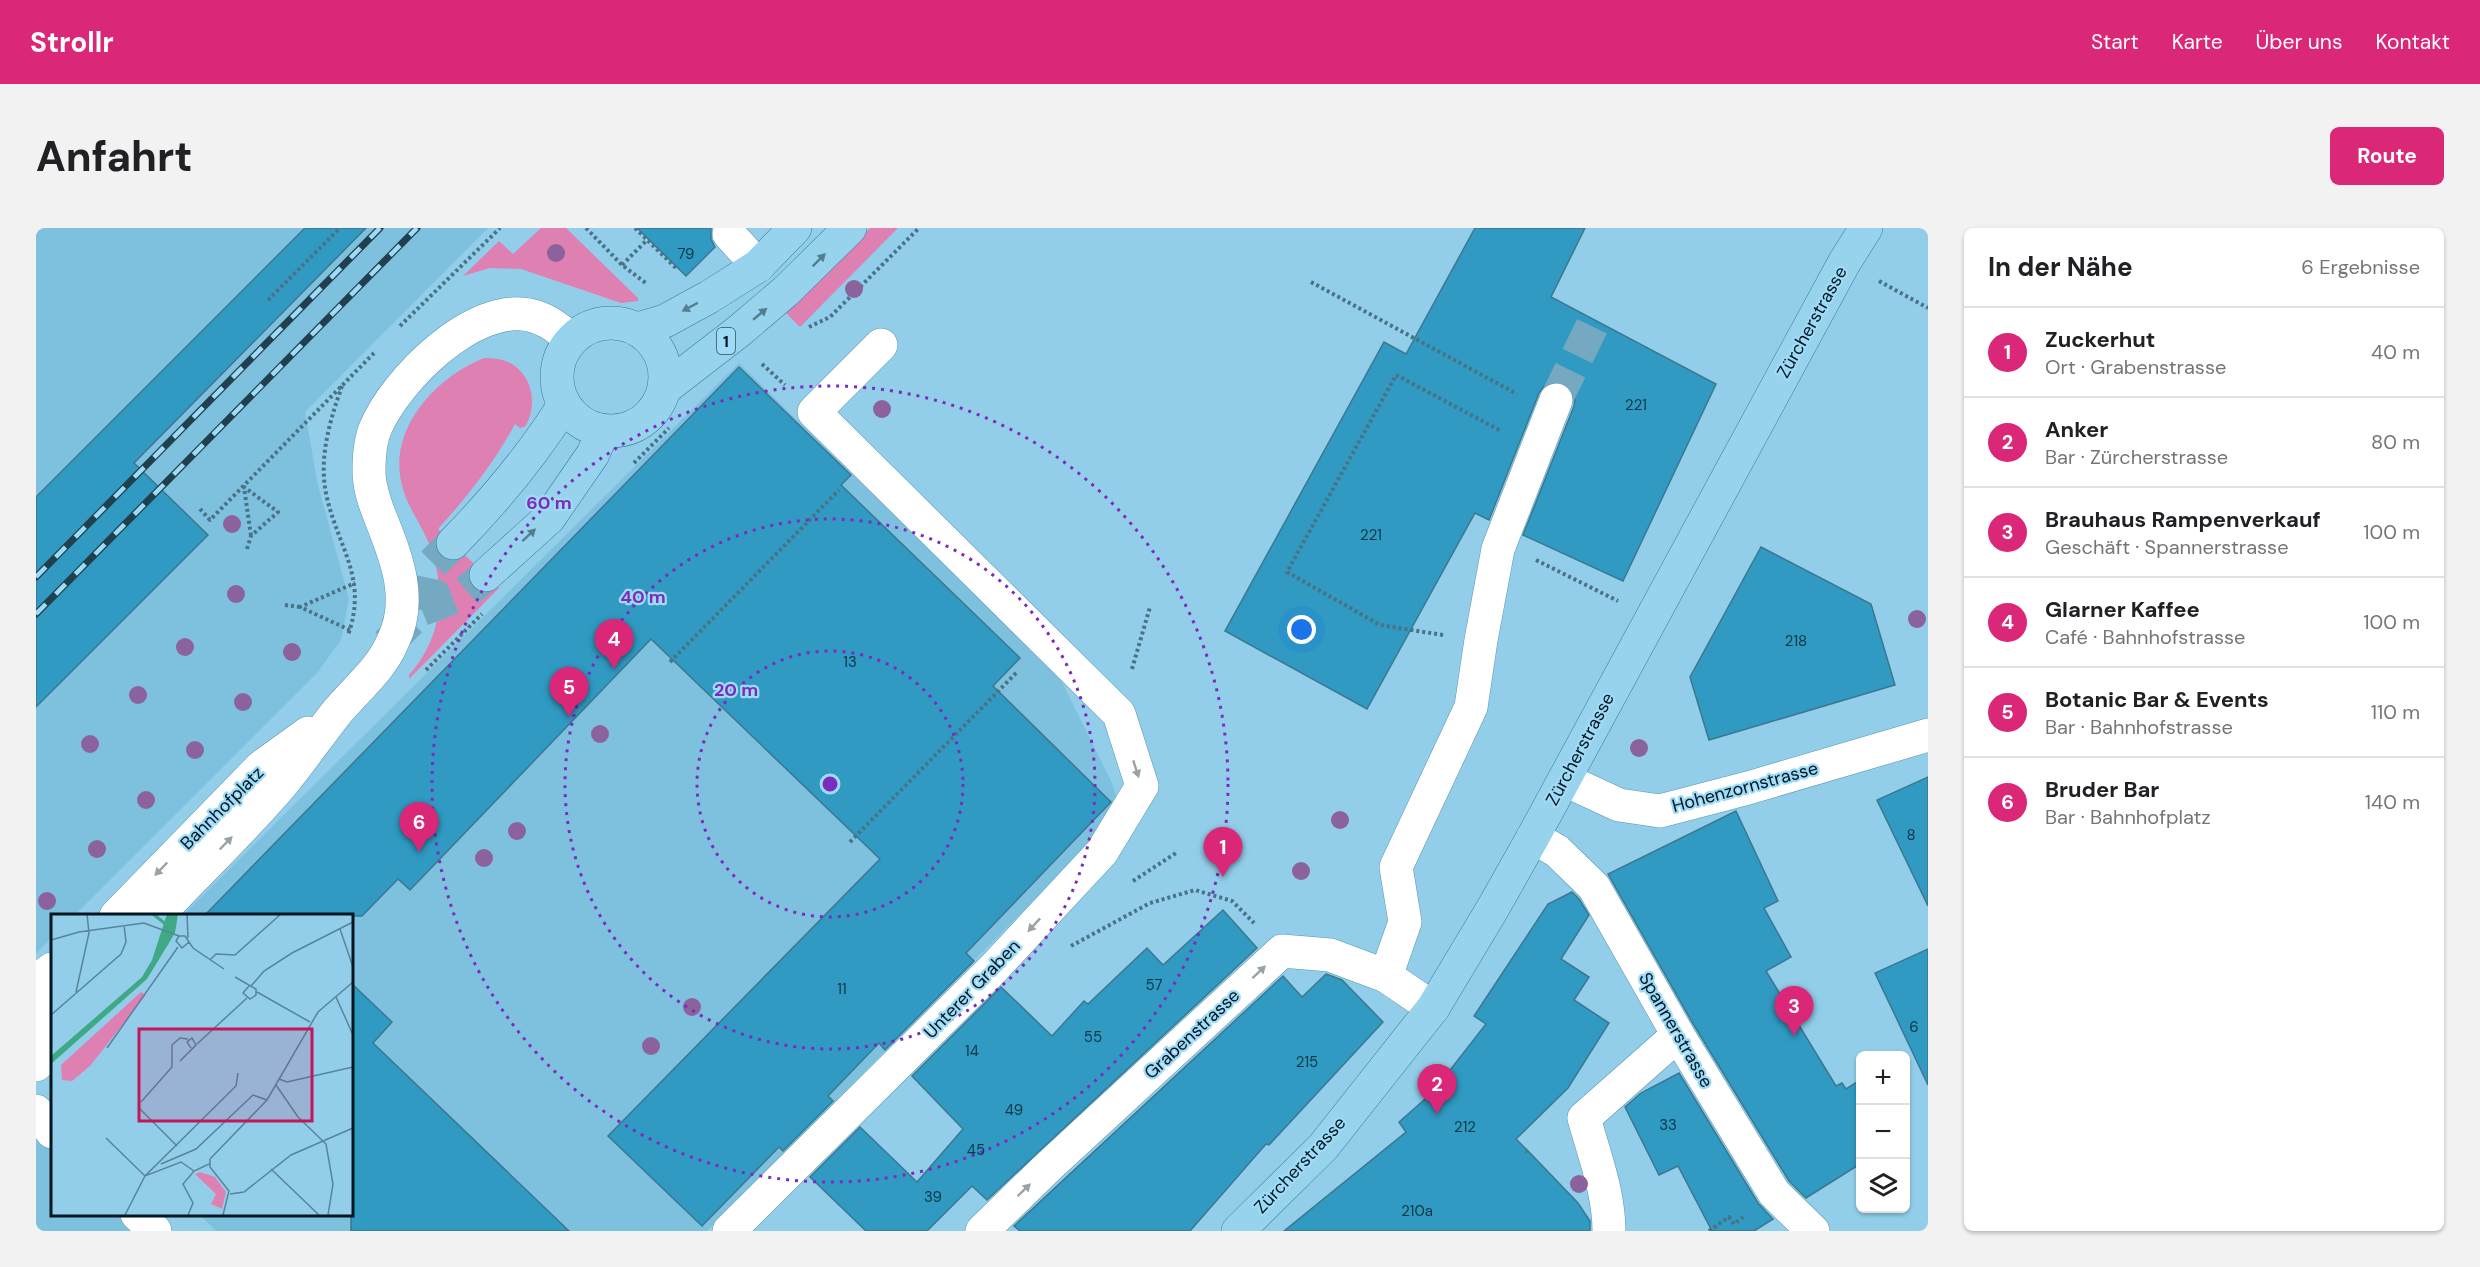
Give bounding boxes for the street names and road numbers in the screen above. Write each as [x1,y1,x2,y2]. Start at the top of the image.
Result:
street label: Zürcherstrasse [1771,262,1853,382]
road number: 1 [717,328,735,354]
street label: Zürcherstrasse [1540,688,1620,810]
street label: Hohenzornstrasse [1669,756,1821,818]
street label: Bahnhofplatz [175,761,269,855]
street label: Unterer Graben [919,934,1025,1044]
street label: Spannerstrasse [1633,968,1719,1092]
street label: Grabenstrasse [1139,983,1245,1085]
street label: Zürcherstrasse [1249,1111,1351,1219]

